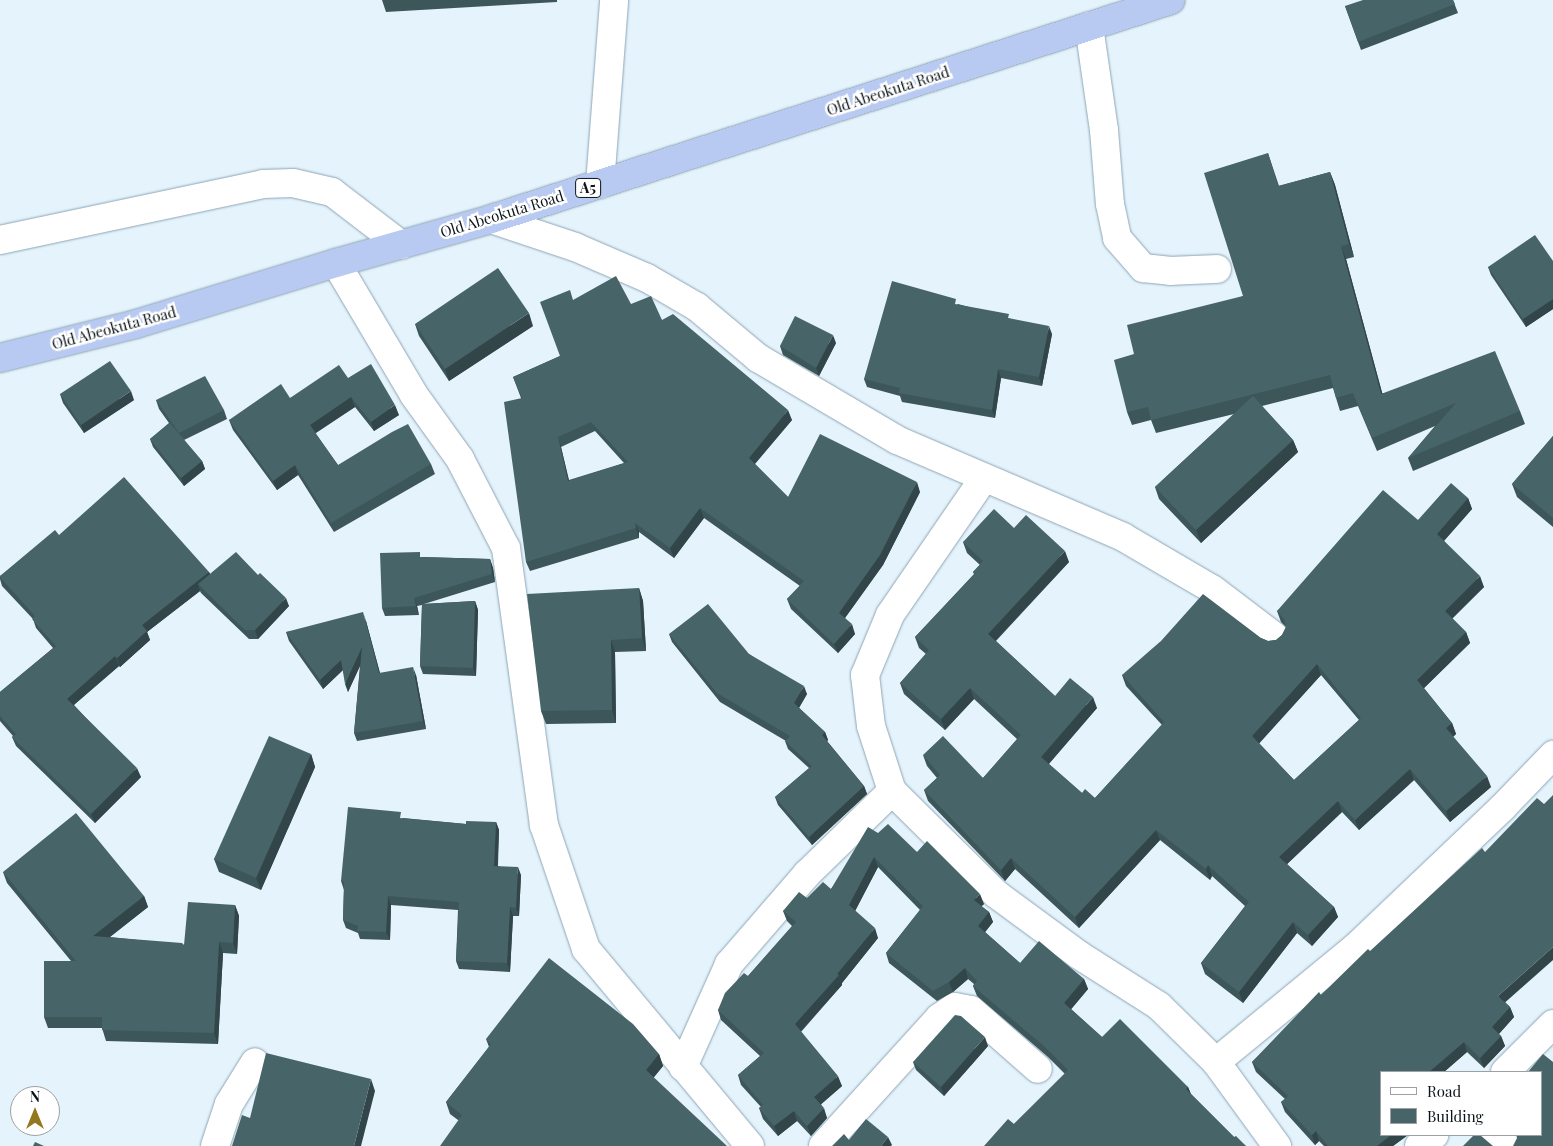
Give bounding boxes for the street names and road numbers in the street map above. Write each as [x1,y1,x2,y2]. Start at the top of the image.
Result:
street label: Old Abeokuta Road [824,63,952,119]
road number: A5 [574,177,602,200]
street label: Old Abeokuta Road [438,187,566,241]
street label: Old Abeokuta Road [50,303,178,353]

